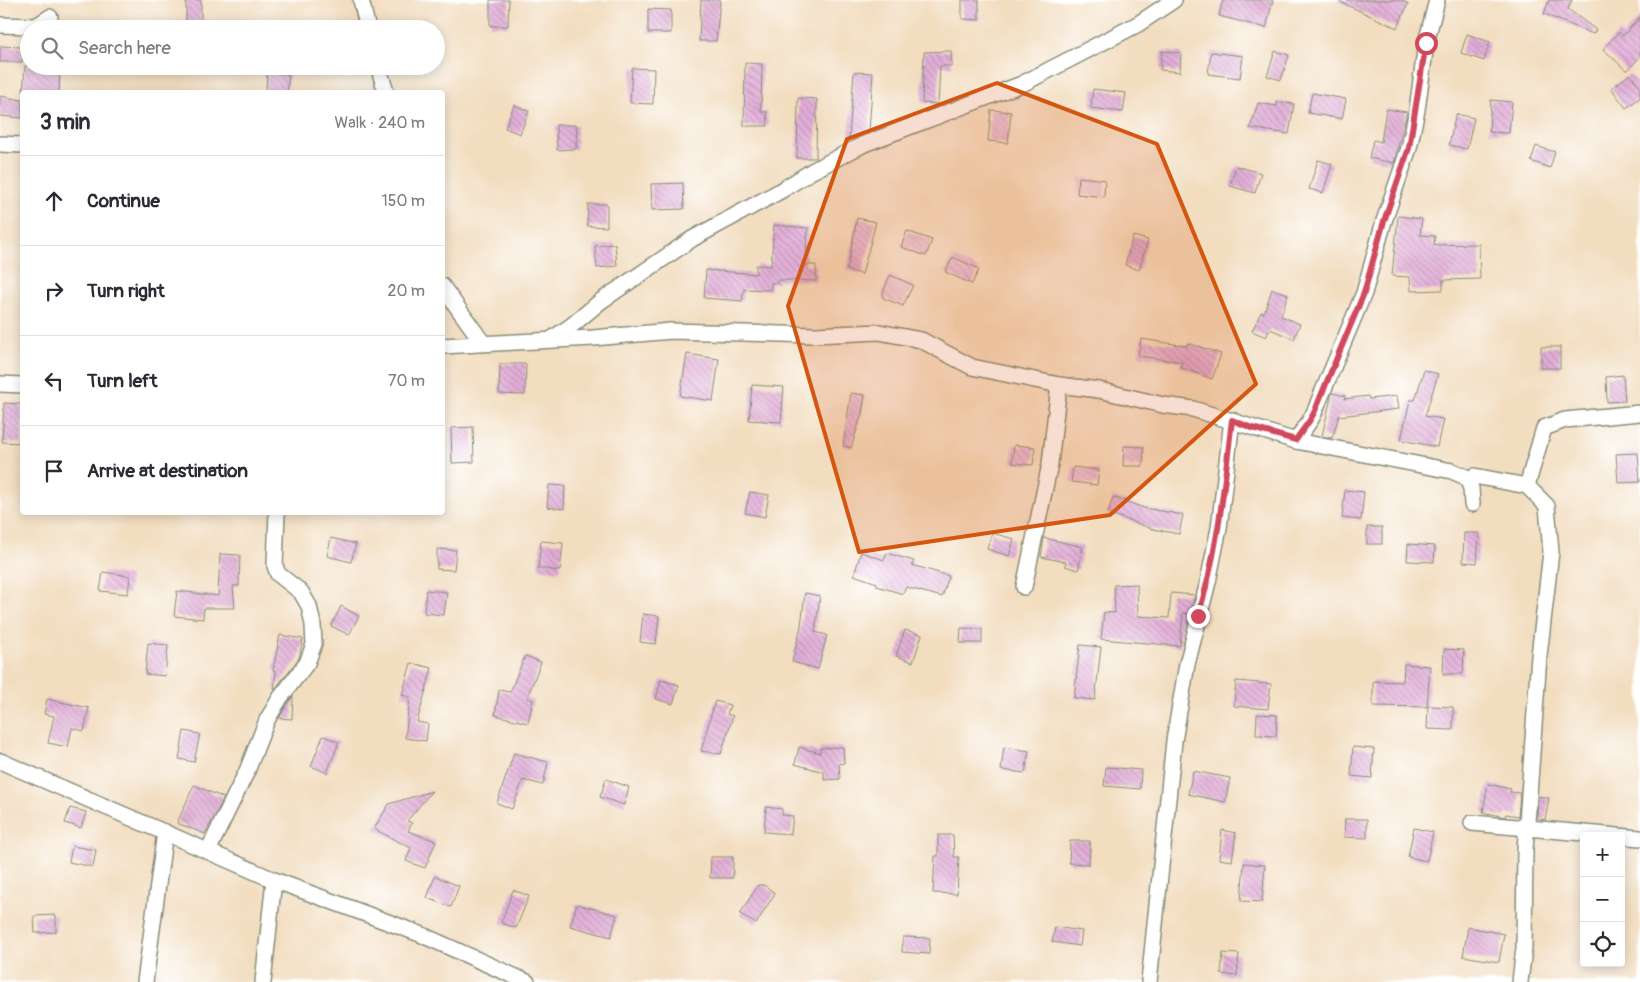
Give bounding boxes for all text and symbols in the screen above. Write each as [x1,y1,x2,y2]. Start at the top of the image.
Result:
search box [20,20,445,75]
route start [1415,32,1438,55]
icon: search [38,34,66,62]
text: Search here [78,36,171,60]
text: 3 min [40,109,90,136]
text: Walk · 240 m [334,113,425,133]
icon: ahead [40,187,68,215]
text: Continue [87,189,160,213]
text: 150 m [381,191,425,211]
icon: right [40,277,68,305]
text: Turn right [87,279,165,303]
text: 20 m [387,281,425,301]
icon: left [40,367,68,395]
text: Turn left [87,369,157,393]
text: 70 m [388,371,425,391]
icon: arrive [40,457,68,485]
text: Arrive at destination [87,459,248,483]
route end [1187,605,1210,628]
map controls [1580,832,1625,967]
button: + [1580,832,1625,877]
button: − [1580,877,1625,922]
button: locate [1580,922,1625,967]

